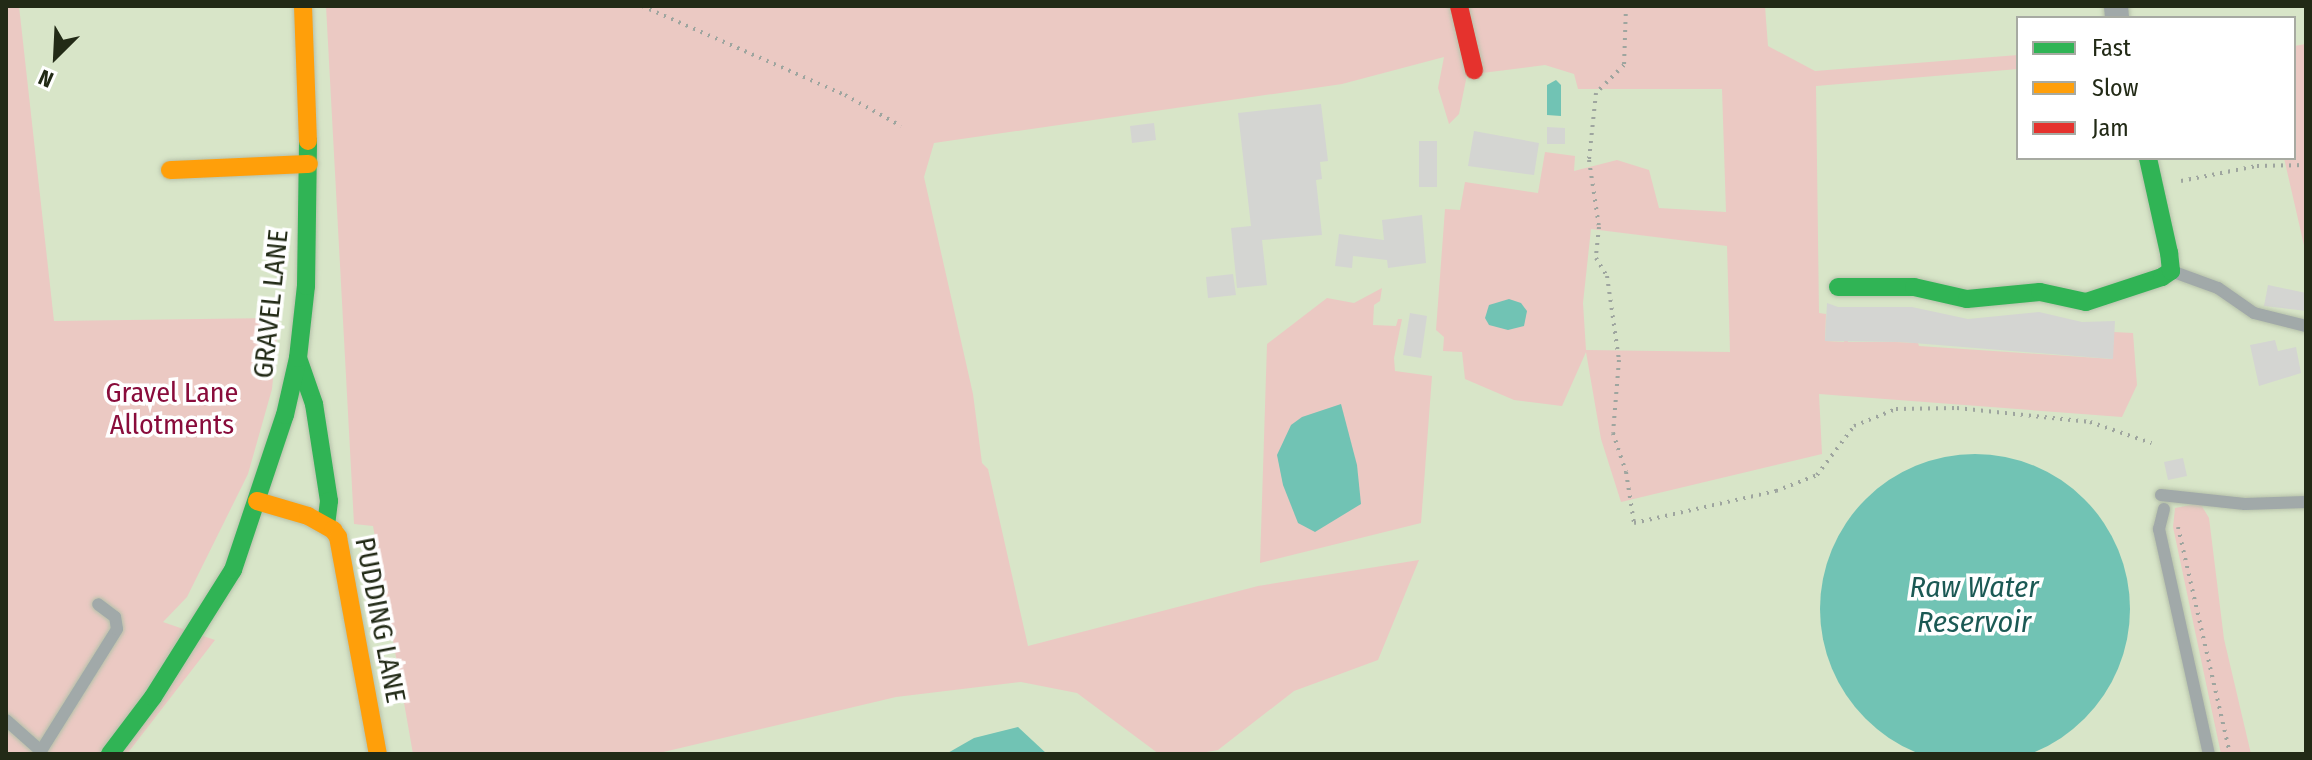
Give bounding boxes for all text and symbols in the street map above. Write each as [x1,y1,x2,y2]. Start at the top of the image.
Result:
north arrow [16,16,96,96]
legend [2016,16,2296,160]
text: Fast [2092,34,2131,62]
text: N [35,63,58,93]
text: Slow [2092,74,2138,102]
text: Jam [2092,114,2129,142]
street label: GRAVEL LANE [246,228,296,380]
park label: Gravel Lane Allotments [106,376,238,442]
street label: PUDDING LANE [347,534,413,706]
water label: Raw Water Reservoir [1909,569,2039,640]

